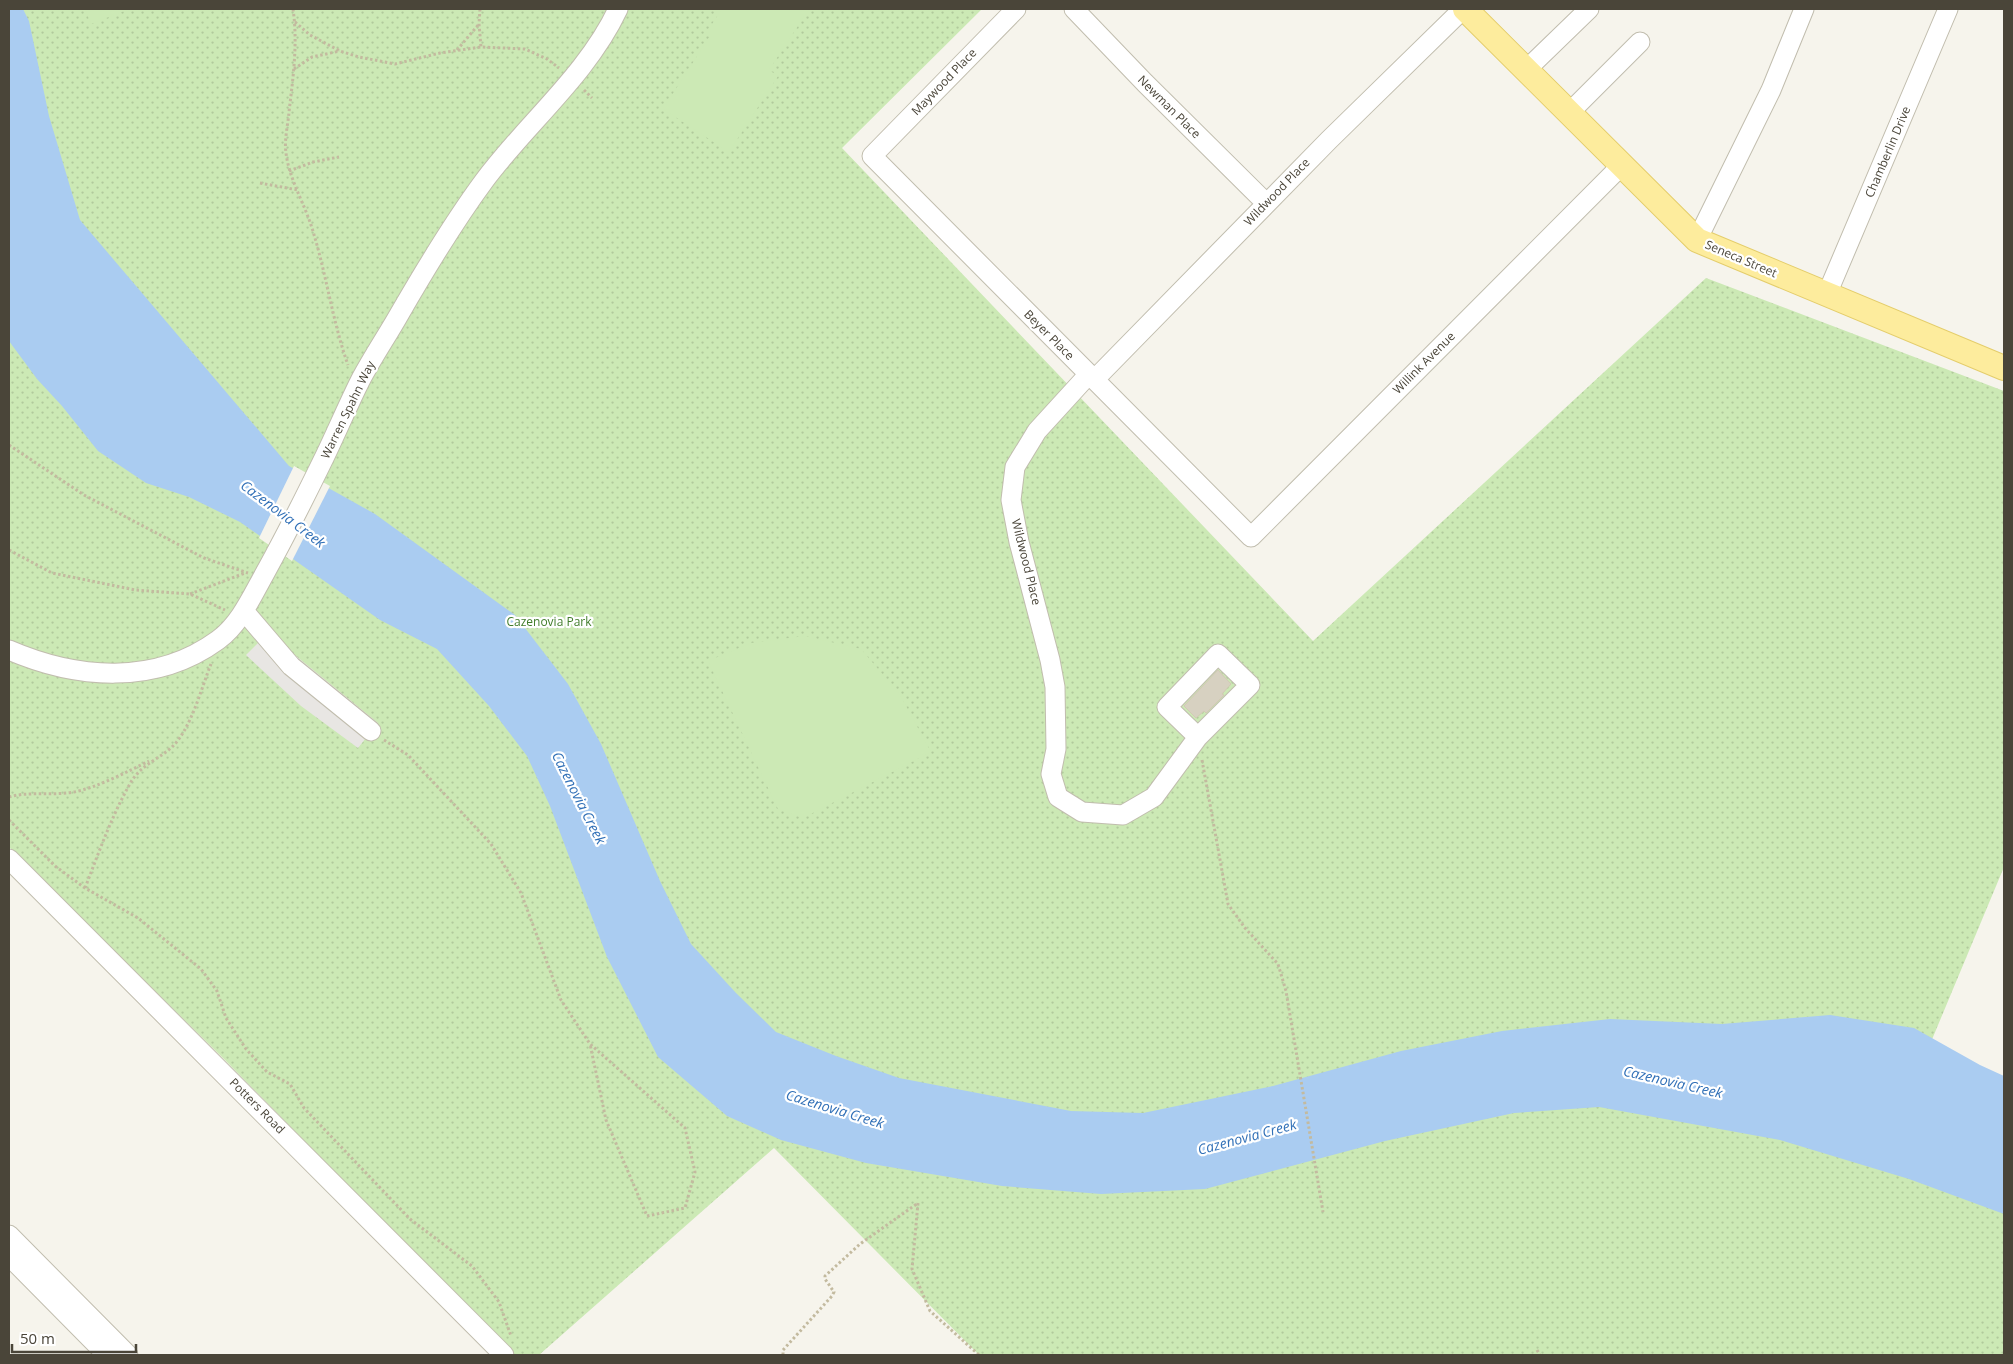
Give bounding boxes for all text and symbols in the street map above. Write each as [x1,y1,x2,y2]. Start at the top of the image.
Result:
street label: Maywood Place [907,44,980,119]
street label: Newman Place [1134,71,1205,142]
street label: Chamberlin Drive [1861,103,1915,200]
street label: Wildwood Place [1240,154,1314,229]
street label: Seneca Street [1703,236,1780,281]
street label: Beyer Place [1020,306,1078,364]
street label: Willink Avenue [1389,328,1459,398]
street label: Warren Spahn Way [316,357,379,462]
water label: Cazenovia Creek [237,476,330,552]
street label: Wildwood Place [1008,517,1045,607]
park label: Cazenovia Park [506,613,592,630]
water label: Cazenovia Creek [548,748,611,848]
water label: Cazenovia Creek [1622,1061,1726,1102]
street label: Potters Road [226,1074,289,1137]
water label: Cazenovia Creek [784,1085,887,1133]
water label: Cazenovia Creek [1195,1114,1299,1159]
scale bar [12,1322,136,1354]
text: 50 m [20,1328,55,1348]

